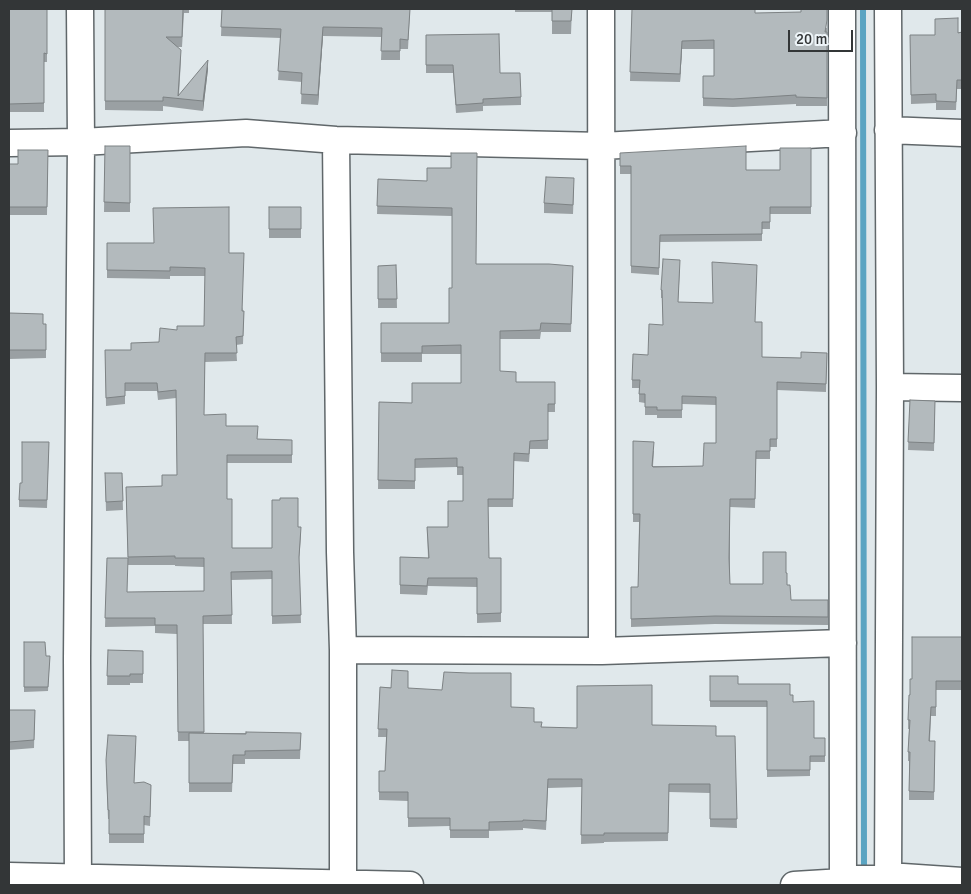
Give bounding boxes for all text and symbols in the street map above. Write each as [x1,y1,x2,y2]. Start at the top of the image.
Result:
scale bar [791,20,856,52]
text: 20 m [796,30,827,48]

